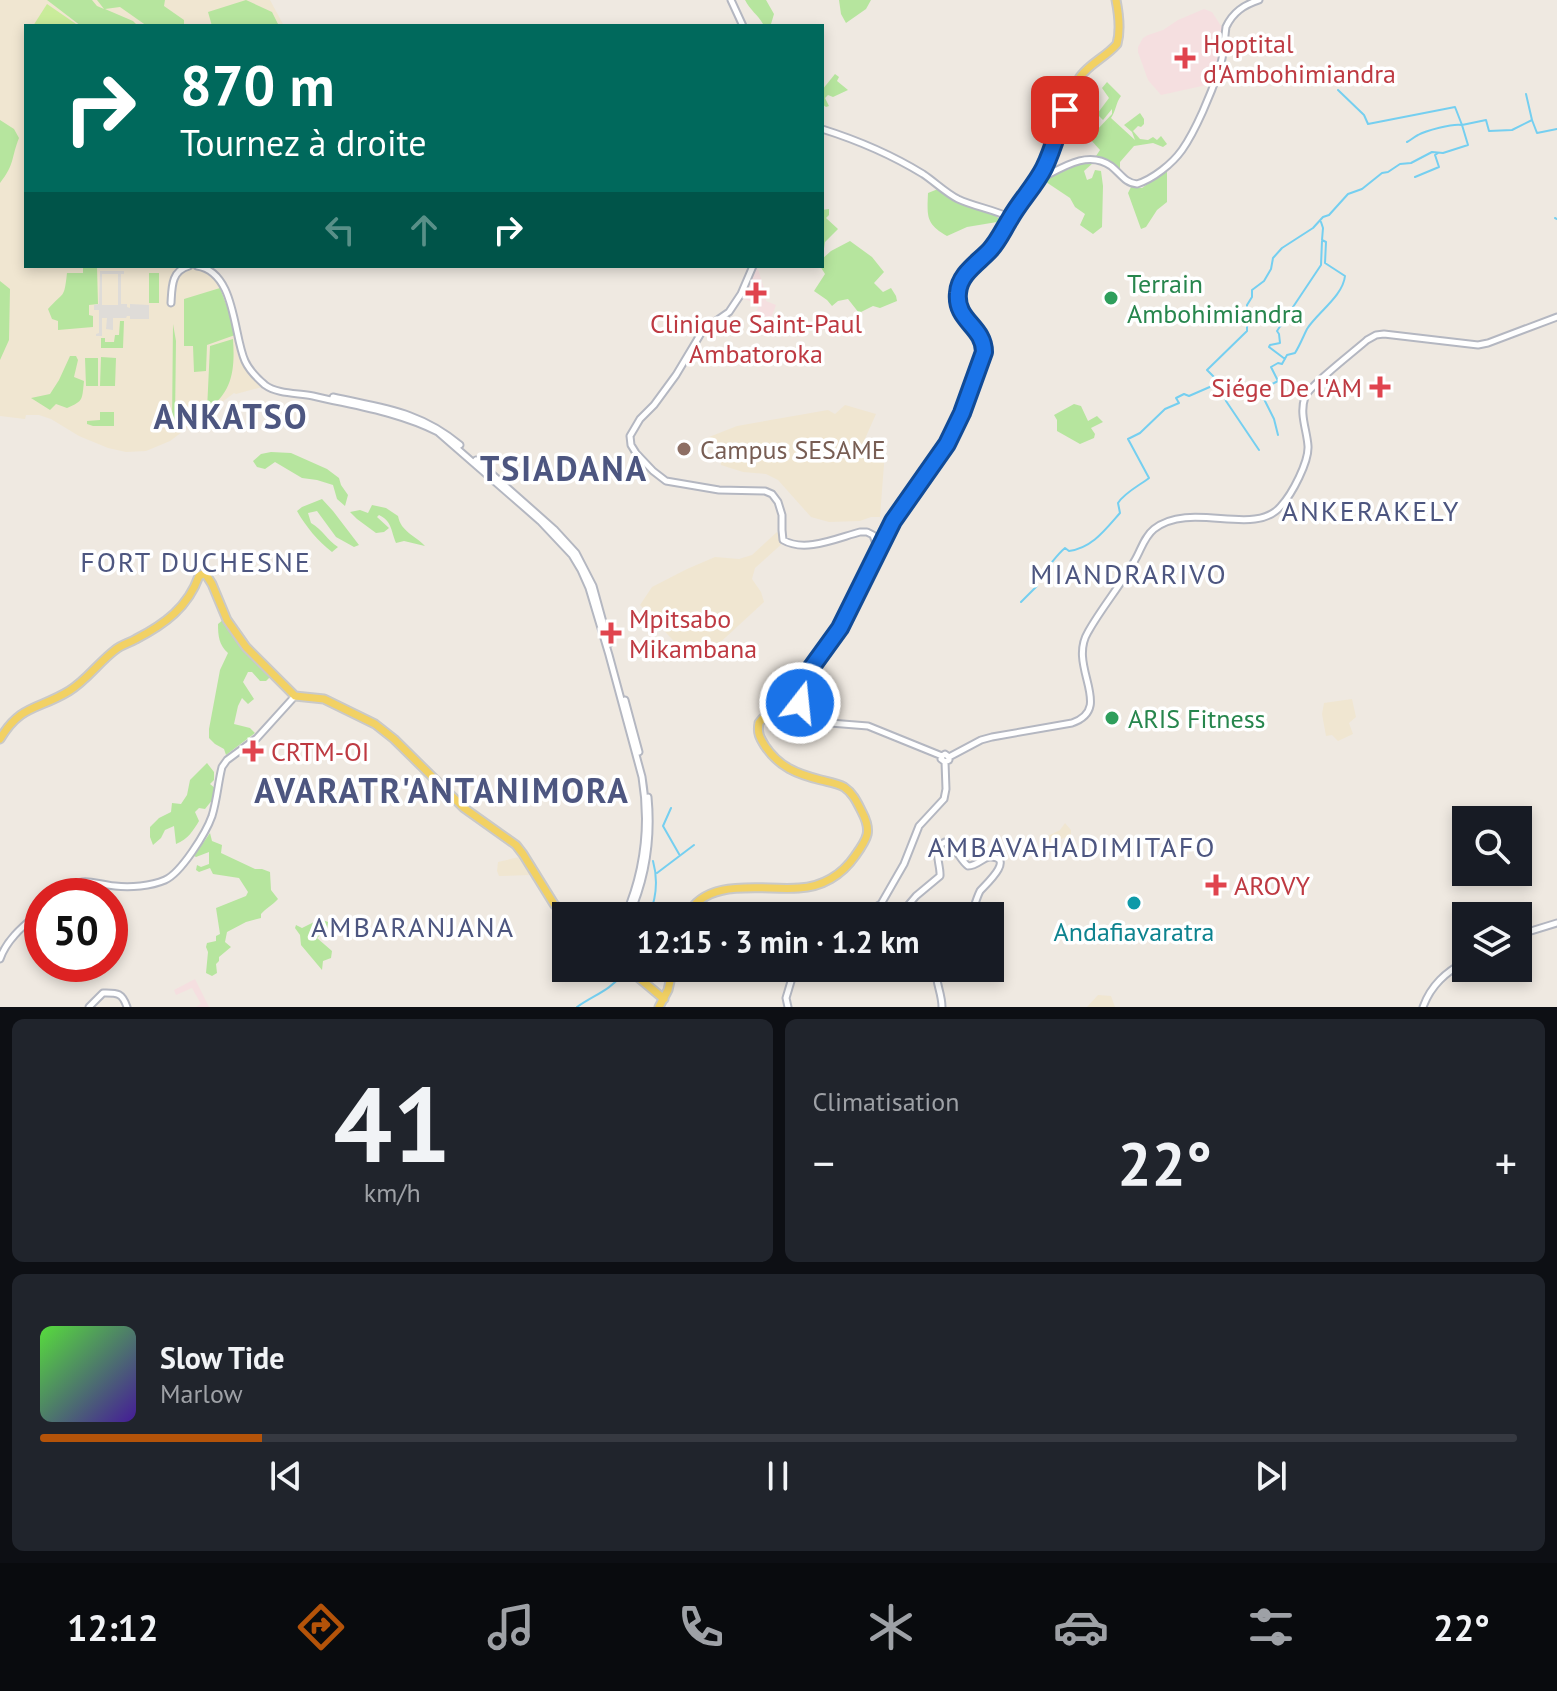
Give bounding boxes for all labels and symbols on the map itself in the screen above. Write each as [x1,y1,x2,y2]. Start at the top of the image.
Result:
place label: Hoptital d'Ambohimiandra [1203,27,1396,90]
marker: Hoptital d'Ambohimiandra [1174,47,1196,69]
pin [1031,76,1099,144]
place label: Terrain Ambohimiandra [1127,267,1303,330]
marker: Clinique Saint-Paul Ambatoroka [745,282,767,304]
marker: Terrain Ambohimiandra [1102,289,1120,307]
place label: Clinique Saint-Paul Ambatoroka [650,307,862,370]
place label: Siége De l'AM [1211,371,1362,404]
marker: Siége De l'AM [1369,376,1391,398]
district label: ANKATSO [154,394,309,438]
place label: Campus SESAME [700,433,886,466]
marker: Campus SESAME [675,440,693,458]
district label: TSIADANA [480,446,648,490]
district label: ANKERAKELY [1282,492,1460,529]
district label: FORT DUCHESNE [80,543,312,580]
district label: MIANDRARIVO [1030,555,1228,592]
place label: Mpitsabo Mikambana [629,602,757,665]
marker: Mpitsabo Mikambana [600,622,622,644]
position arrow [758,661,842,745]
place label: ARIS Fitness [1128,702,1266,735]
marker: ARIS Fitness [1103,709,1121,727]
place label: CRTM-OI [271,735,369,768]
marker: CRTM-OI [242,740,264,762]
district label: AVARATR'ANTANIMORA [254,768,630,812]
district label: AMBAVAHADIMITAFO [928,828,1216,865]
place label: AROVY [1234,869,1310,902]
marker: AROVY [1205,874,1227,896]
speed limit sign: 50 [24,878,128,982]
marker: Andafiavaratra [1125,894,1143,912]
district label: AMBARANJANA [311,908,515,945]
place label: Andafiavaratra [1054,915,1214,948]

